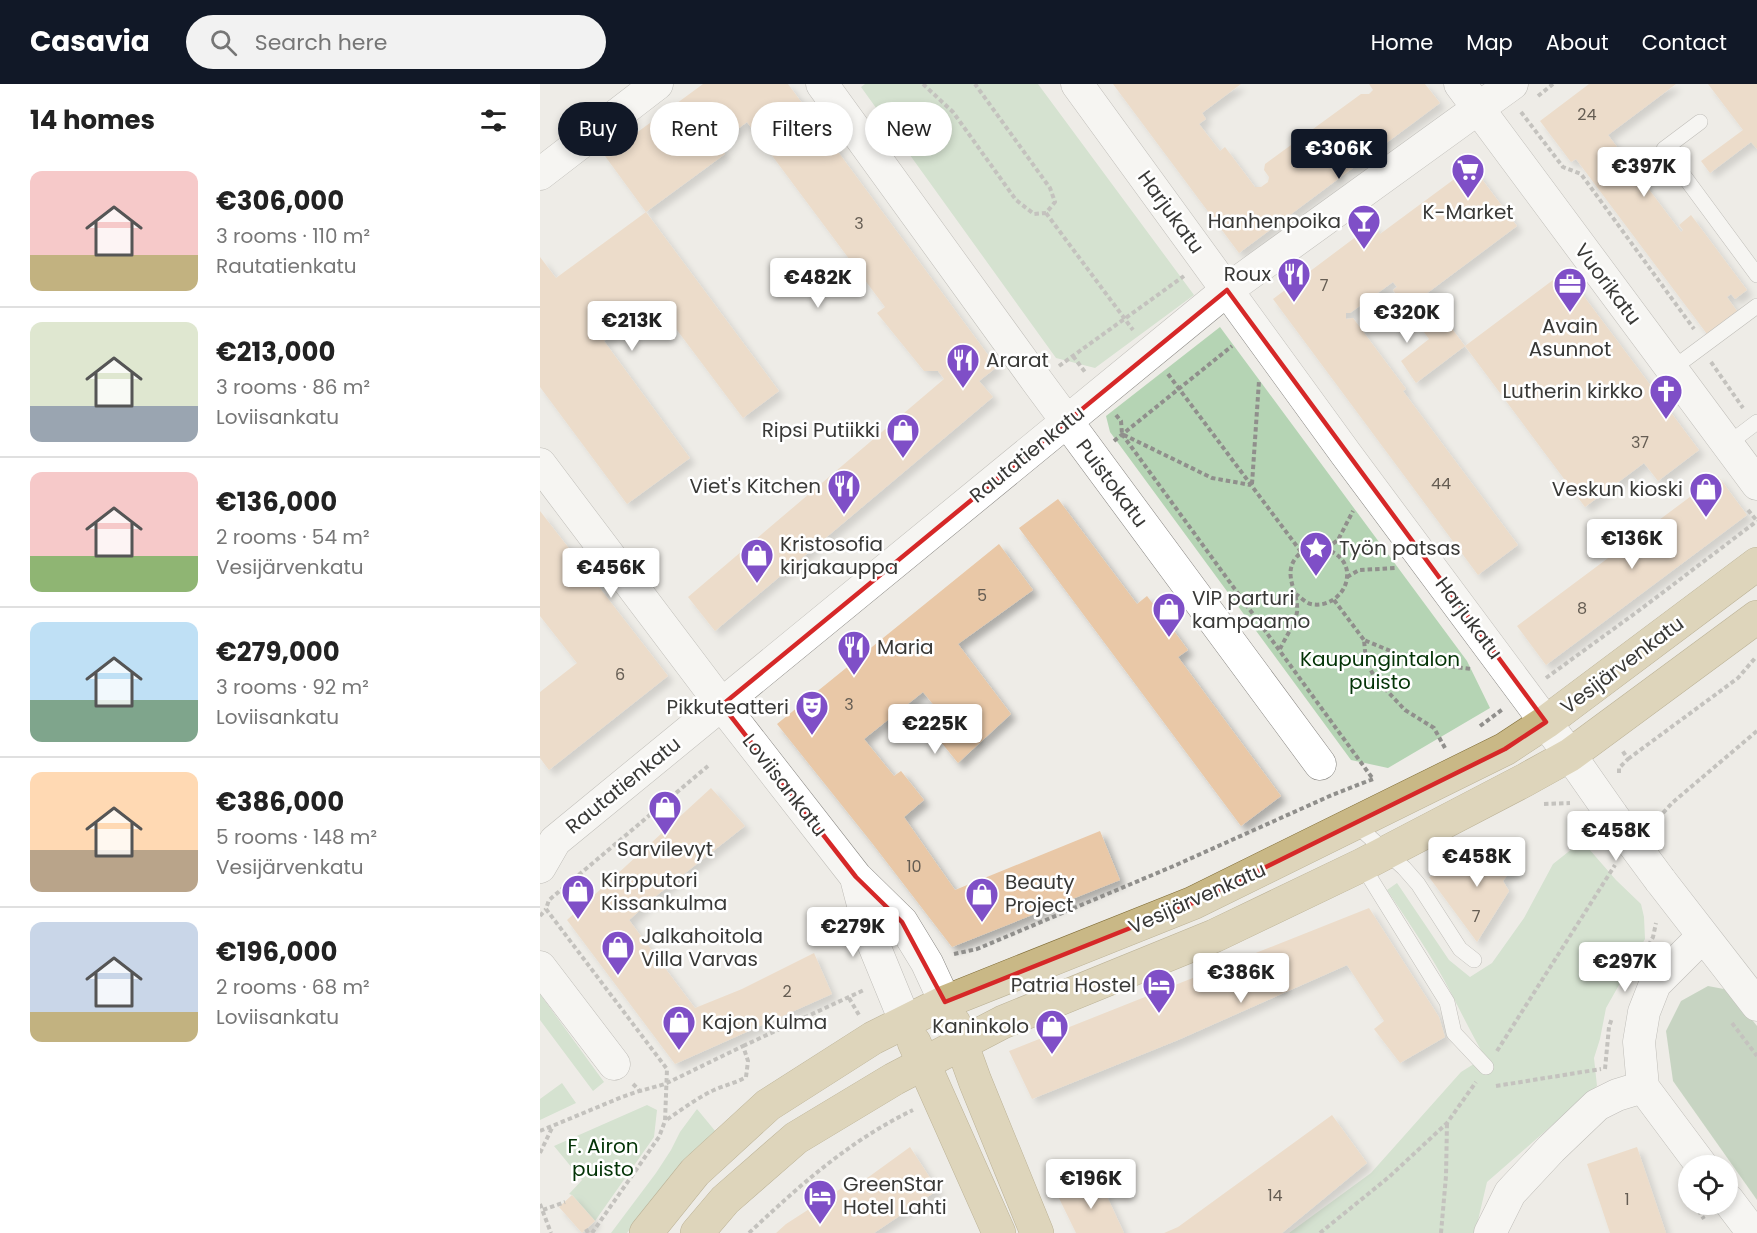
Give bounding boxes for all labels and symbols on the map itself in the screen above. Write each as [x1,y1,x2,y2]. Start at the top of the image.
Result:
house number: 24 [1577,103,1597,126]
pin: €306K [1297,129,1381,180]
pin: €397K [1602,147,1686,198]
supermarket icon: K-Market [1450,152,1486,199]
street label: Harjukatu [1131,165,1211,259]
place label: K-Market [1422,198,1514,226]
bar icon: Hanhenpoika [1346,203,1382,250]
place label: Hanhenpoika [1208,207,1341,235]
house number: 3 [854,212,864,235]
street label: Vuorikatu [1568,237,1648,331]
restaurant icon: Roux [1276,256,1312,303]
pin: €482K [776,258,860,309]
place label: Roux [1224,260,1271,288]
office icon: Avain Asunnot [1552,266,1588,313]
house number: 7 [1320,274,1329,297]
pin: €320K [1365,293,1449,344]
pin: €213K [590,301,674,352]
place label: Avain Asunnot [1529,312,1611,363]
restaurant icon: Ararat [945,342,981,389]
place label: Ararat [986,346,1049,374]
church icon: Lutherin kirkko [1648,373,1684,420]
place label: Lutherin kirkko [1502,377,1643,405]
street label: Rautatienkatu [964,399,1090,509]
shop icon: Ripsi Putiikki [885,412,921,459]
place label: Ripsi Putiikki [762,416,880,444]
house number: 37 [1631,431,1649,454]
street label: Puistokatu [1070,433,1154,533]
restaurant icon: Viet's Kitchen [826,468,862,515]
shop icon: Veskun kioski [1688,471,1724,518]
place label: Viet's Kitchen [690,472,821,500]
house number: 44 [1431,472,1451,495]
place label: Veskun kioski [1552,475,1683,503]
pin: €136K [1590,519,1674,570]
place label: Kristosofia kirjakauppa [780,530,898,581]
place icon: Työn patsas [1298,530,1334,577]
place label: Työn patsas [1339,534,1461,562]
shop icon: Kristosofia kirjakauppa [739,537,775,584]
pin: €456K [569,548,653,599]
street label: Harjukatu [1429,571,1509,665]
house number: 5 [977,584,987,607]
place label: VIP parturi kampaamo [1192,584,1310,635]
shop icon: VIP parturi kampaamo [1151,591,1187,638]
house number: 8 [1577,597,1587,620]
street label: Vesijärvenkatu [1555,609,1689,721]
restaurant icon: Maria [836,629,872,676]
place label: Maria [877,633,934,661]
park label: Kaupungintalon puisto [1300,645,1460,696]
house number: 6 [615,663,625,686]
theatre icon: Pikkuteatteri [794,689,830,736]
place label: Pikkuteatteri [667,693,789,721]
house number: 3 [844,693,854,716]
pin: €225K [893,704,977,755]
street label: Loviisankatu [736,728,834,842]
street label: Rautatienkatu [560,730,686,840]
shop icon: Sarvilevyt [647,789,683,836]
pin: €458K [1574,811,1658,862]
place label: Sarvilevyt [617,835,713,863]
pin: €458K [1435,837,1519,888]
house number: 10 [906,855,922,878]
street label: Vesijärvenkatu [1124,855,1270,941]
place label: Kirpputori Kissankulma [601,866,727,917]
place label: Beauty Project [1005,868,1075,919]
shop icon: Kirpputori Kissankulma [560,873,596,920]
shop icon: Beauty Project [964,876,1000,923]
house number: 7 [1472,905,1481,928]
pin: €279K [811,907,895,958]
place label: Jalkahoitola Villa Varvas [641,922,763,973]
shop icon: Jalkahoitola Villa Varvas [600,929,636,976]
pin: €297K [1583,942,1667,993]
pin: €386K [1199,953,1283,1004]
hotel icon: Patria Hostel [1141,967,1177,1014]
place label: Patria Hostel [1011,971,1136,999]
house number: 2 [782,980,792,1003]
shop icon: Kajon Kulma [661,1004,697,1051]
place label: Kajon Kulma [702,1008,827,1036]
shop icon: Kaninkolo [1034,1008,1070,1055]
place label: Kaninkolo [932,1012,1029,1040]
park label: F. Airon puisto [567,1132,639,1183]
pin: €196K [1049,1159,1133,1210]
place label: GreenStar Hotel Lahti [843,1170,947,1221]
hotel icon: GreenStar Hotel Lahti [802,1178,838,1225]
house number: 14 [1267,1184,1283,1207]
house number: 1 [1624,1188,1630,1211]

